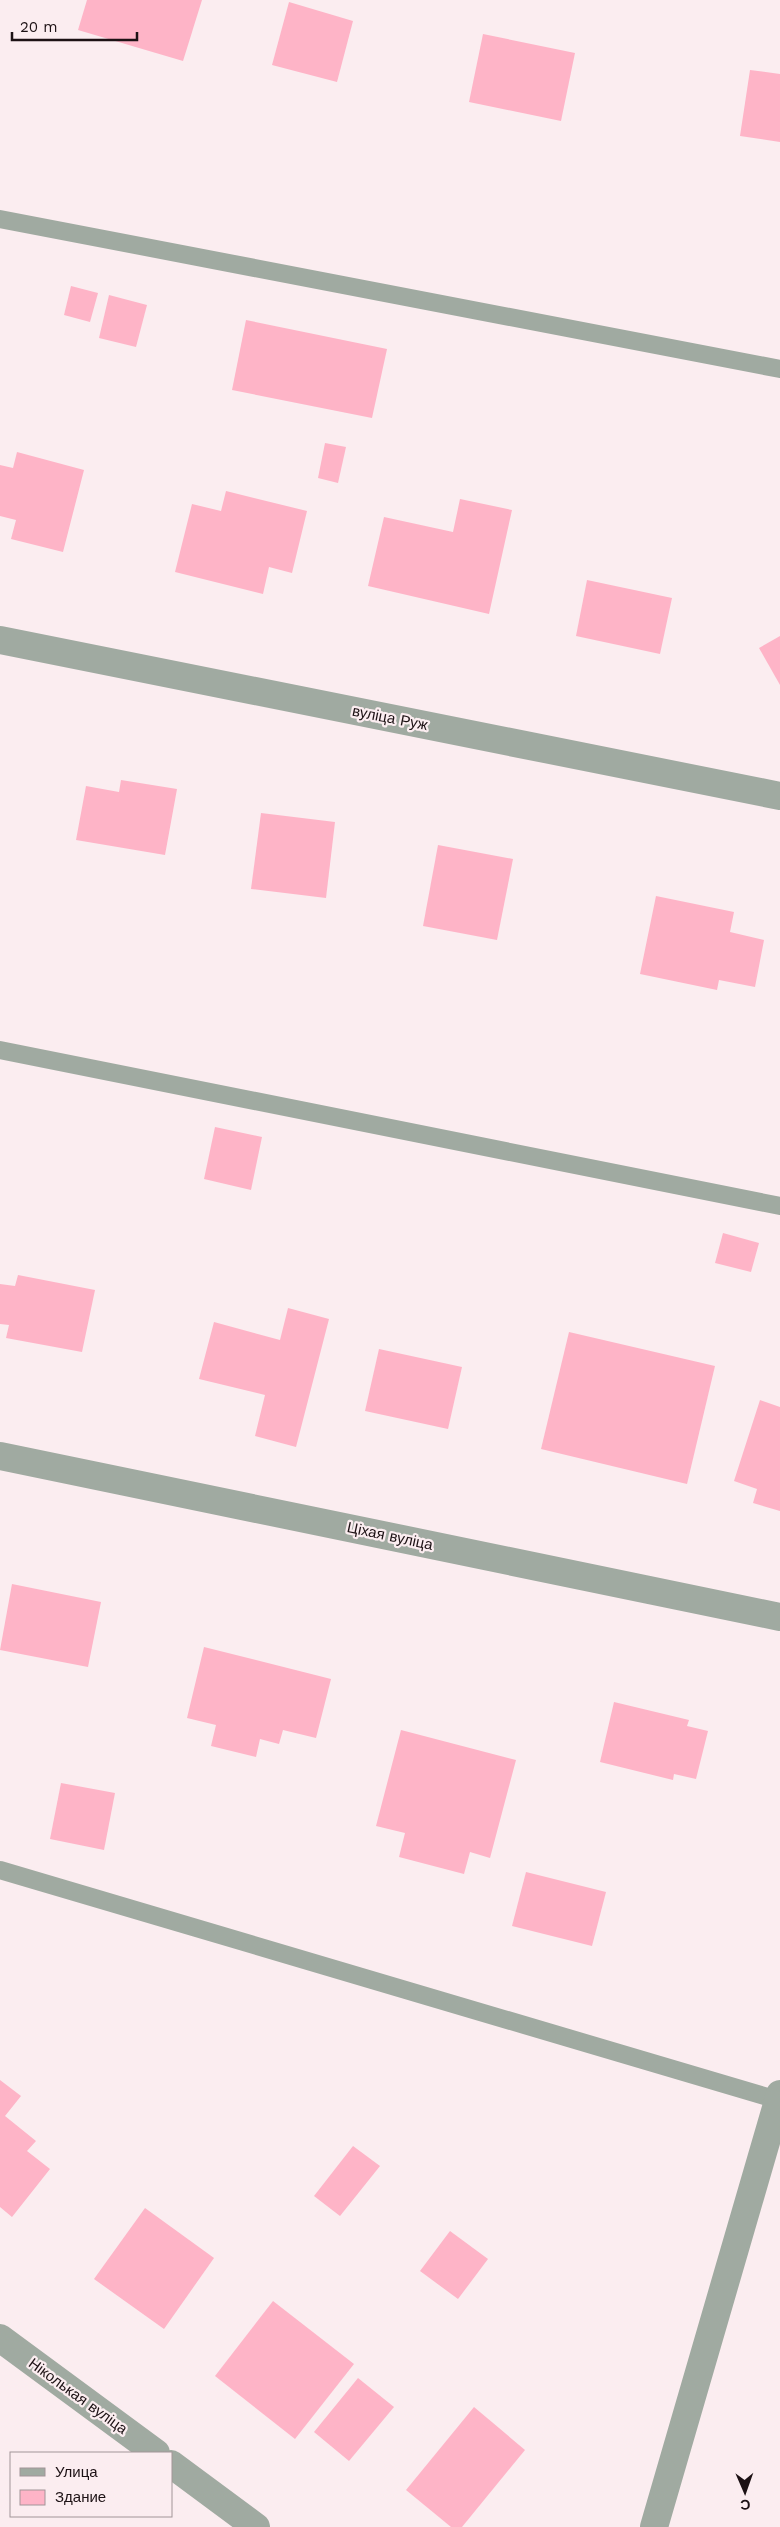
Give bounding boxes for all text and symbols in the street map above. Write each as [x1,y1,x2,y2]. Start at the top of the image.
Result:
scale bar [12,10,138,42]
text: 20 m [20,18,58,36]
street label: вуліца Руж [351,702,429,734]
street label: Ціхая вуліца [345,1518,435,1554]
street label: Ніколькая вуліца [25,2354,131,2438]
legend [10,2452,172,2517]
text: Улица [55,2463,98,2481]
north arrow [720,2467,770,2517]
text: Здание [55,2488,106,2506]
text: С [740,2497,751,2513]

